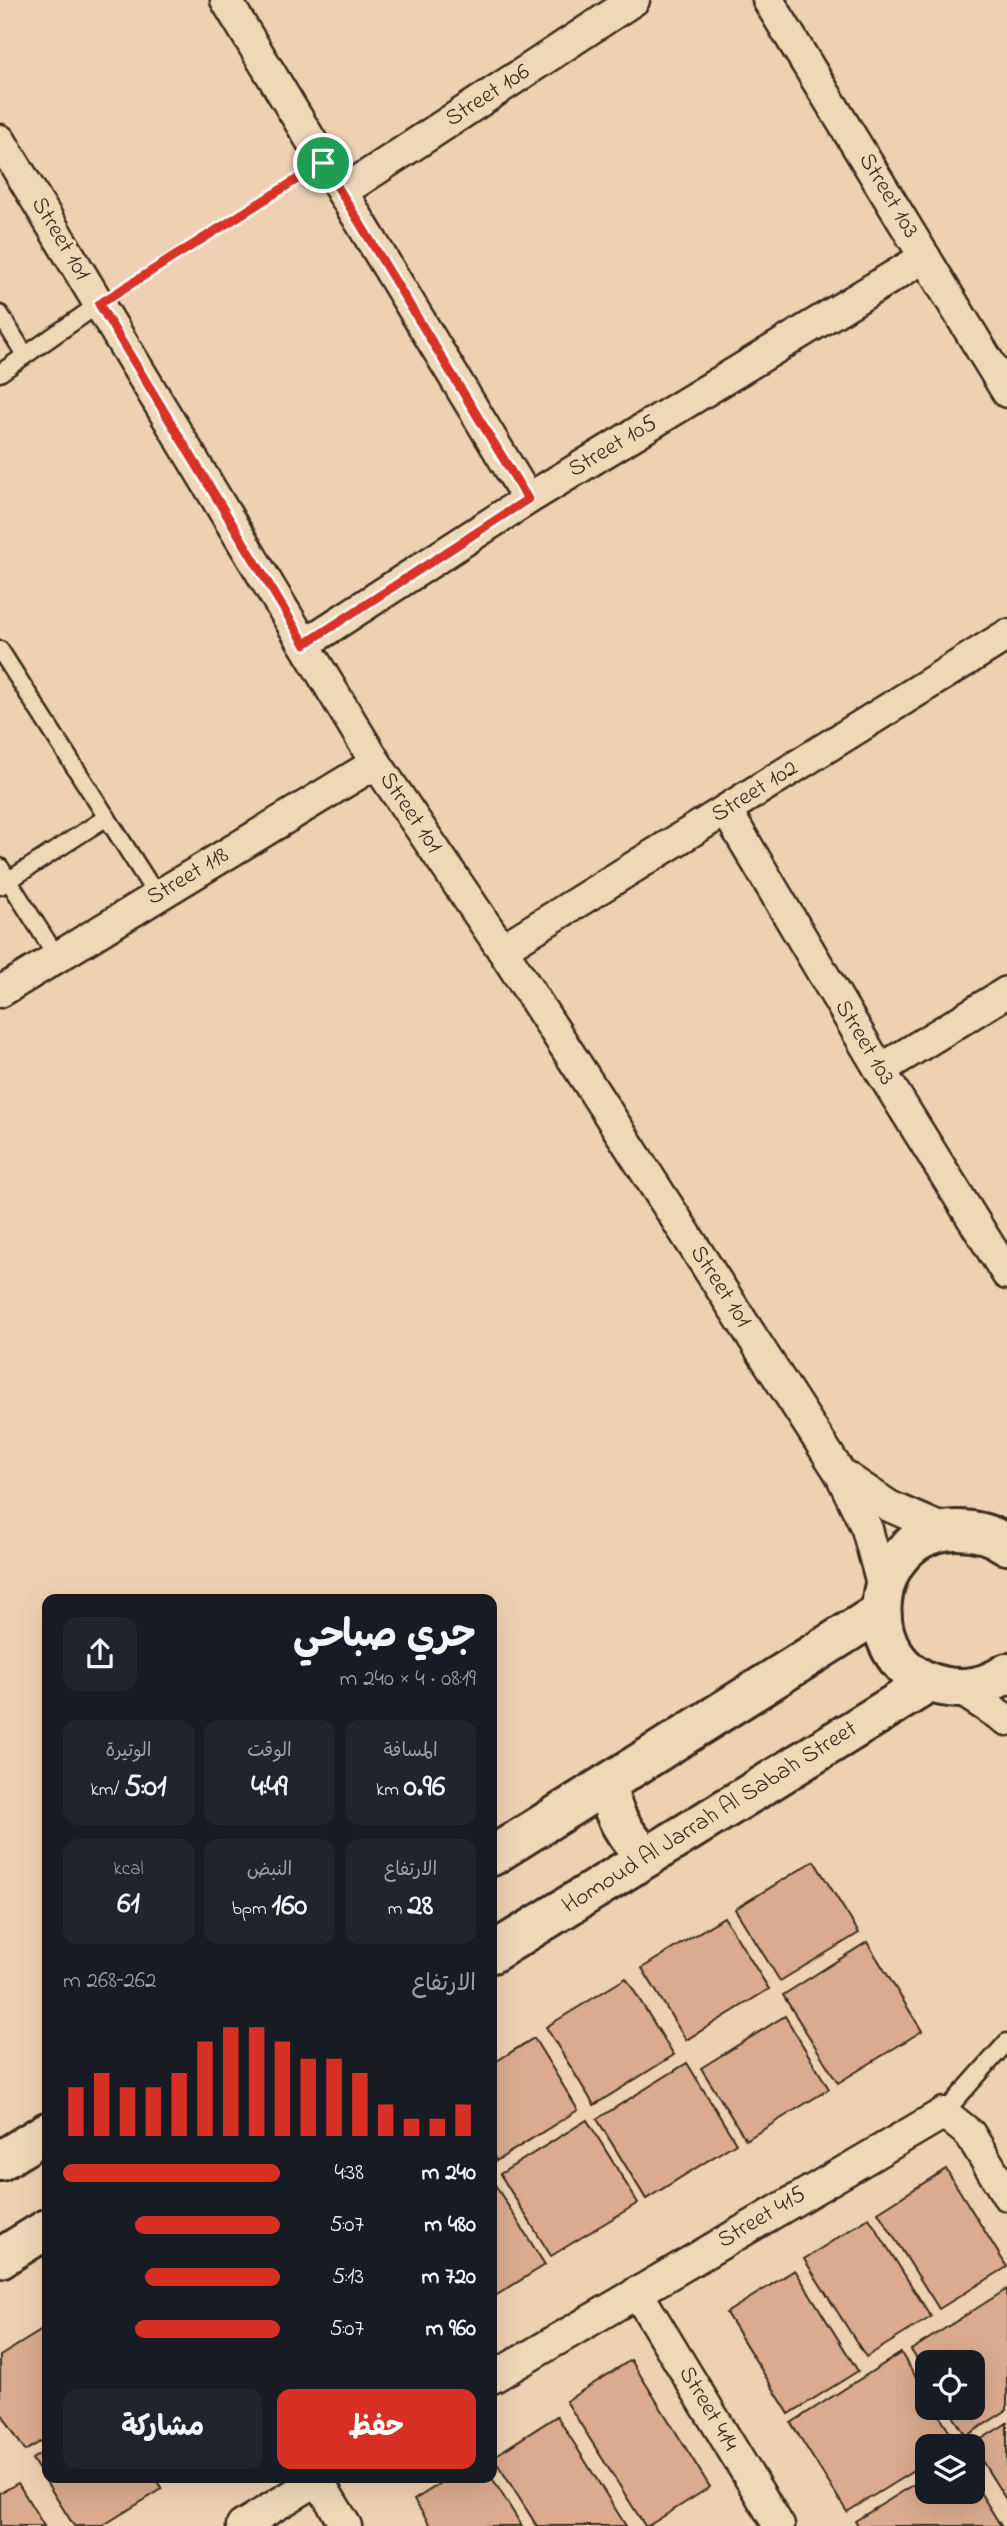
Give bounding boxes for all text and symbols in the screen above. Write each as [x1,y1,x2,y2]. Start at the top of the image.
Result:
street label: Street 106 [439,55,538,137]
pin [293,133,353,193]
icon: arrive [304,144,342,182]
street label: Street 103 [849,147,927,245]
street label: Street 101 [21,191,99,288]
street label: Street 105 [562,407,664,487]
street label: Street 102 [705,752,805,832]
street label: Street 101 [370,765,450,861]
street label: Street 118 [140,839,236,915]
street label: Street 103 [825,994,903,1092]
street label: Street 101 [680,1239,760,1335]
text: جري صباحي [293,1609,476,1665]
button: share [63,1617,137,1691]
text: 08:19 · 4 × 240 m [340,1663,476,1696]
street label: Homoud Al Jarrah Al Sabah Street [556,1713,864,1923]
text: الوتيرة [106,1738,151,1765]
text: الوقت [247,1738,292,1765]
text: المسافة [383,1738,438,1765]
text: 5:01 [124,1766,166,1810]
text: 4:49 [251,1766,288,1810]
text: 0.96 [404,1766,445,1810]
text: /km [91,1777,124,1804]
text: km [376,1777,404,1804]
text: kcal [113,1856,144,1883]
text: النبض [247,1857,292,1884]
text: الارتفاع [384,1857,437,1884]
text: 61 [117,1883,140,1927]
text: 160 [272,1885,307,1929]
text: 28 [407,1885,433,1929]
text: bpm [232,1896,272,1923]
text: m [388,1896,407,1923]
text: 262–268 m [63,1965,156,1998]
text: الارتفاع [412,1968,476,2001]
text: 4:38 [334,2157,364,2190]
text: 240 m [422,2157,476,2190]
street label: Street 415 [711,2178,813,2258]
text: 5:07 [329,2209,364,2242]
text: 480 m [424,2209,476,2242]
text: 5:13 [332,2261,364,2294]
text: 720 m [422,2261,476,2294]
text: 5:07 [329,2313,364,2346]
text: 960 m [425,2313,476,2346]
map controls [915,2350,985,2504]
button: locate [915,2350,985,2420]
street label: Street 414 [669,2360,747,2458]
button: مشاركة [63,2389,263,2469]
button: حفظ [277,2389,476,2469]
button: layers [915,2434,985,2504]

